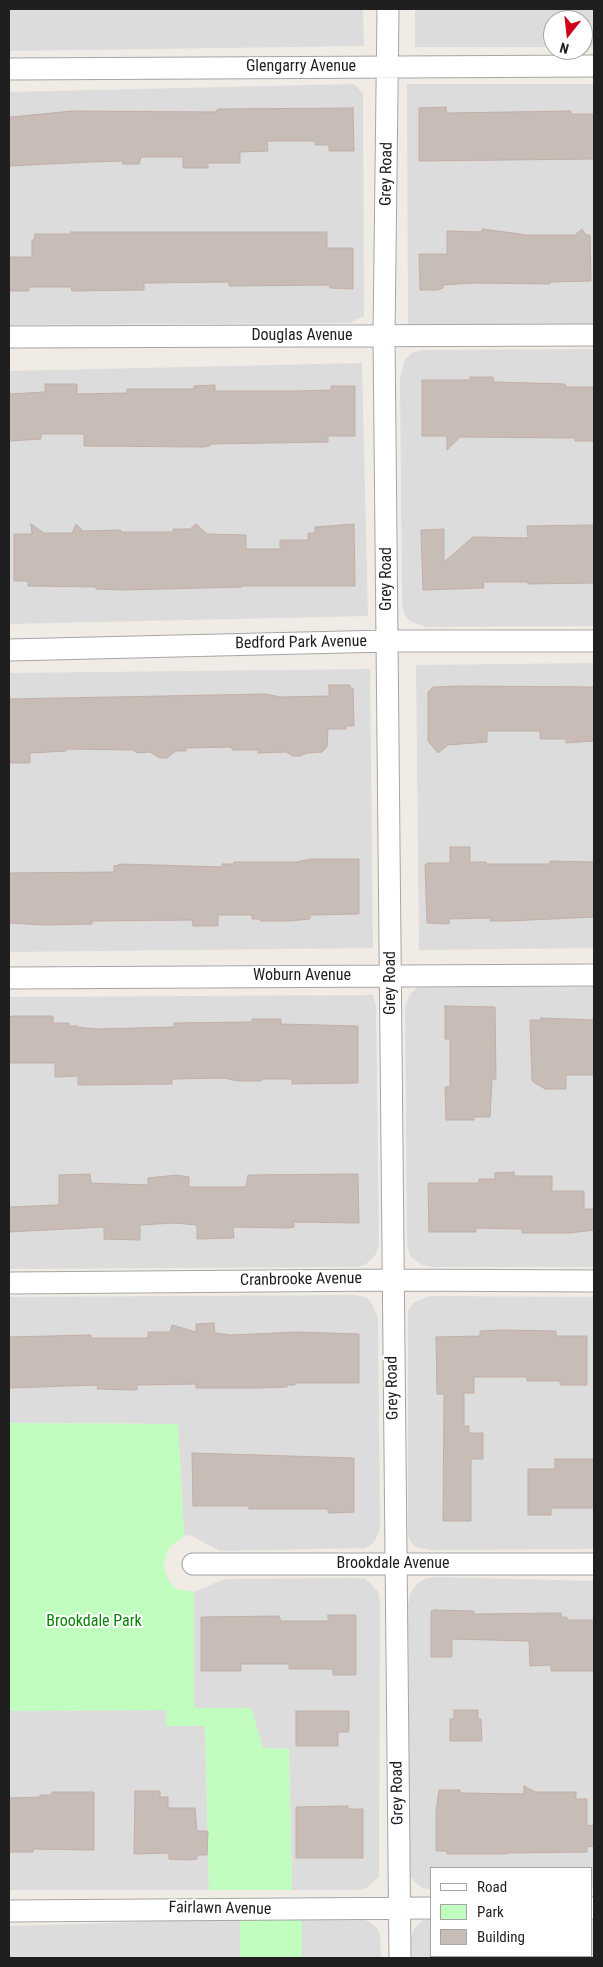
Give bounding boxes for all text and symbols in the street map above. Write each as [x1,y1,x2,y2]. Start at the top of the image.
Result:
north arrow [543,10,593,60]
text: N [558,40,570,57]
street label: Glengarry Avenue [246,57,356,77]
street label: Grey Road [377,142,397,206]
street label: Douglas Avenue [251,326,353,346]
street label: Grey Road [377,547,397,611]
street label: Bedford Park Avenue [235,632,367,654]
street label: Grey Road [381,951,401,1015]
street label: Woburn Avenue [253,966,351,986]
street label: Cranbrooke Avenue [240,1269,362,1291]
street label: Grey Road [383,1356,403,1420]
street label: Brookdale Avenue [336,1554,450,1574]
park label: Brookdale Park [46,1612,142,1632]
street label: Grey Road [388,1761,408,1825]
legend [430,1867,593,1957]
text: Road [477,1878,507,1896]
street label: Fairlawn Avenue [168,1899,272,1919]
text: Park [477,1903,504,1921]
text: Building [477,1928,525,1946]

